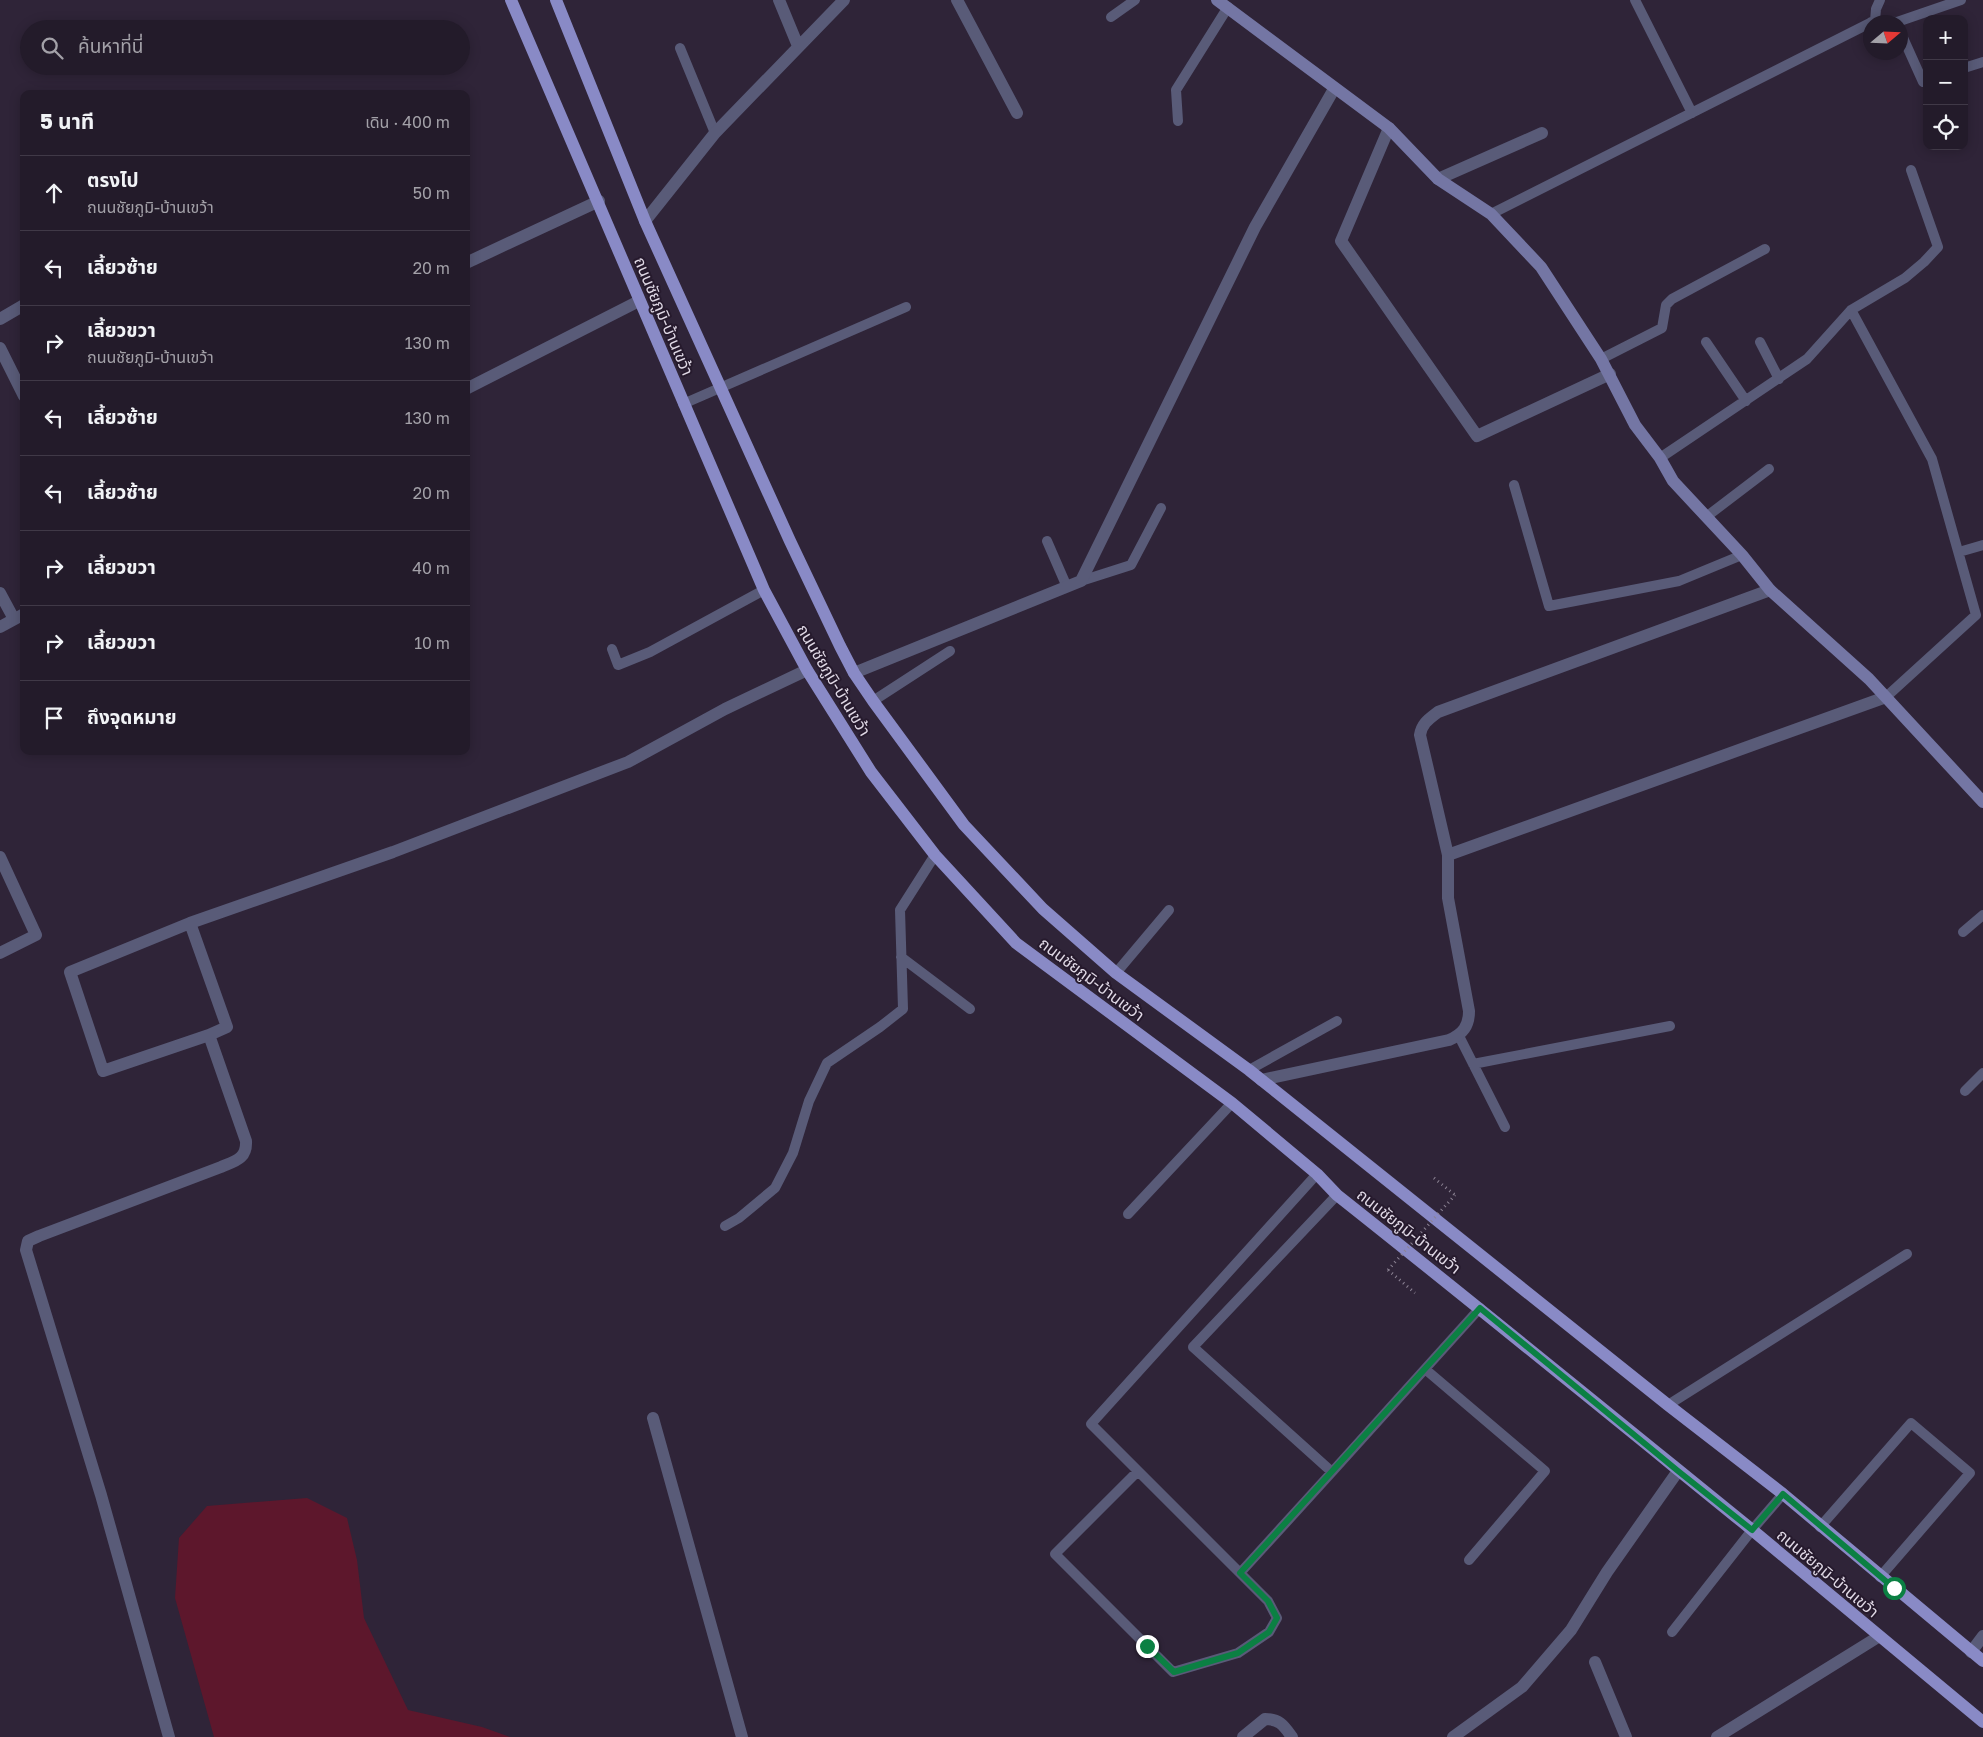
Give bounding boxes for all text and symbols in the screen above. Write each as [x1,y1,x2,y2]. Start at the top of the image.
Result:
north arrow [1863,15,1908,60]
map controls [1923,15,1968,150]
button: + [1923,15,1968,60]
search box [20,20,470,75]
icon: search [38,34,66,62]
text: ค้นหาที่นี่ [78,34,143,57]
button: − [1923,60,1968,105]
button: locate [1923,105,1968,150]
text: 5 นาที [40,108,94,134]
text: เดิน · 400 m [365,112,450,132]
text: ตรงไป [87,168,139,191]
icon: ahead [40,179,68,207]
text: 50 m [413,183,450,203]
text: ถนนชัยภูมิ-บ้านเขว้า [87,197,214,217]
icon: left [40,254,68,282]
street label: ถนนชัยภูมิ-บ้านเขว้า [630,254,698,378]
text: เลี้ยวซ้าย [87,255,158,278]
text: 20 m [413,258,450,278]
text: เลี้ยวขวา [87,318,156,341]
icon: right [40,329,68,357]
text: 130 m [405,333,450,353]
text: ถนนชัยภูมิ-บ้านเขว้า [87,347,214,367]
icon: left [40,404,68,432]
text: เลี้ยวซ้าย [87,405,158,428]
text: 130 m [405,408,450,428]
icon: left [40,479,68,507]
text: เลี้ยวซ้าย [87,480,158,503]
text: 20 m [413,483,450,503]
icon: right [40,554,68,582]
text: เลี้ยวขวา [87,555,156,578]
text: 40 m [412,558,450,578]
street label: ถนนชัยภูมิ-บ้านเขว้า [793,621,875,739]
icon: right [40,629,68,657]
text: เลี้ยวขวา [87,630,156,653]
text: 10 m [414,633,450,653]
icon: arrive [40,704,68,732]
text: ถึงจุดหมาย [87,705,177,728]
street label: ถนนชัยภูมิ-บ้านเขว้า [1035,933,1149,1025]
street label: ถนนชัยภูมิ-บ้านเขว้า [1353,1184,1465,1278]
street label: ถนนชัยภูมิ-บ้านเขว้า [1773,1525,1883,1621]
route start [1883,1577,1906,1600]
route end [1136,1635,1159,1658]

